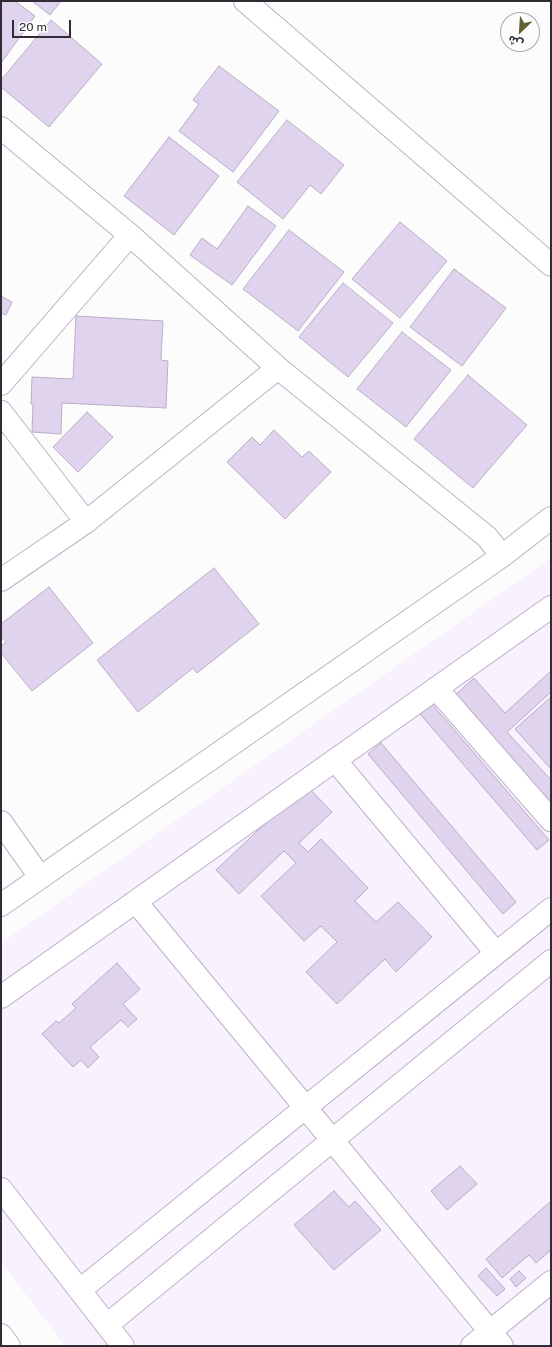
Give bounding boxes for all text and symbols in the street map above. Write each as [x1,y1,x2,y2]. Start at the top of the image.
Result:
scale bar [14,12,73,38]
north arrow [500,12,540,52]
text: 20 m [19,20,47,34]
text: ش [506,33,525,51]

